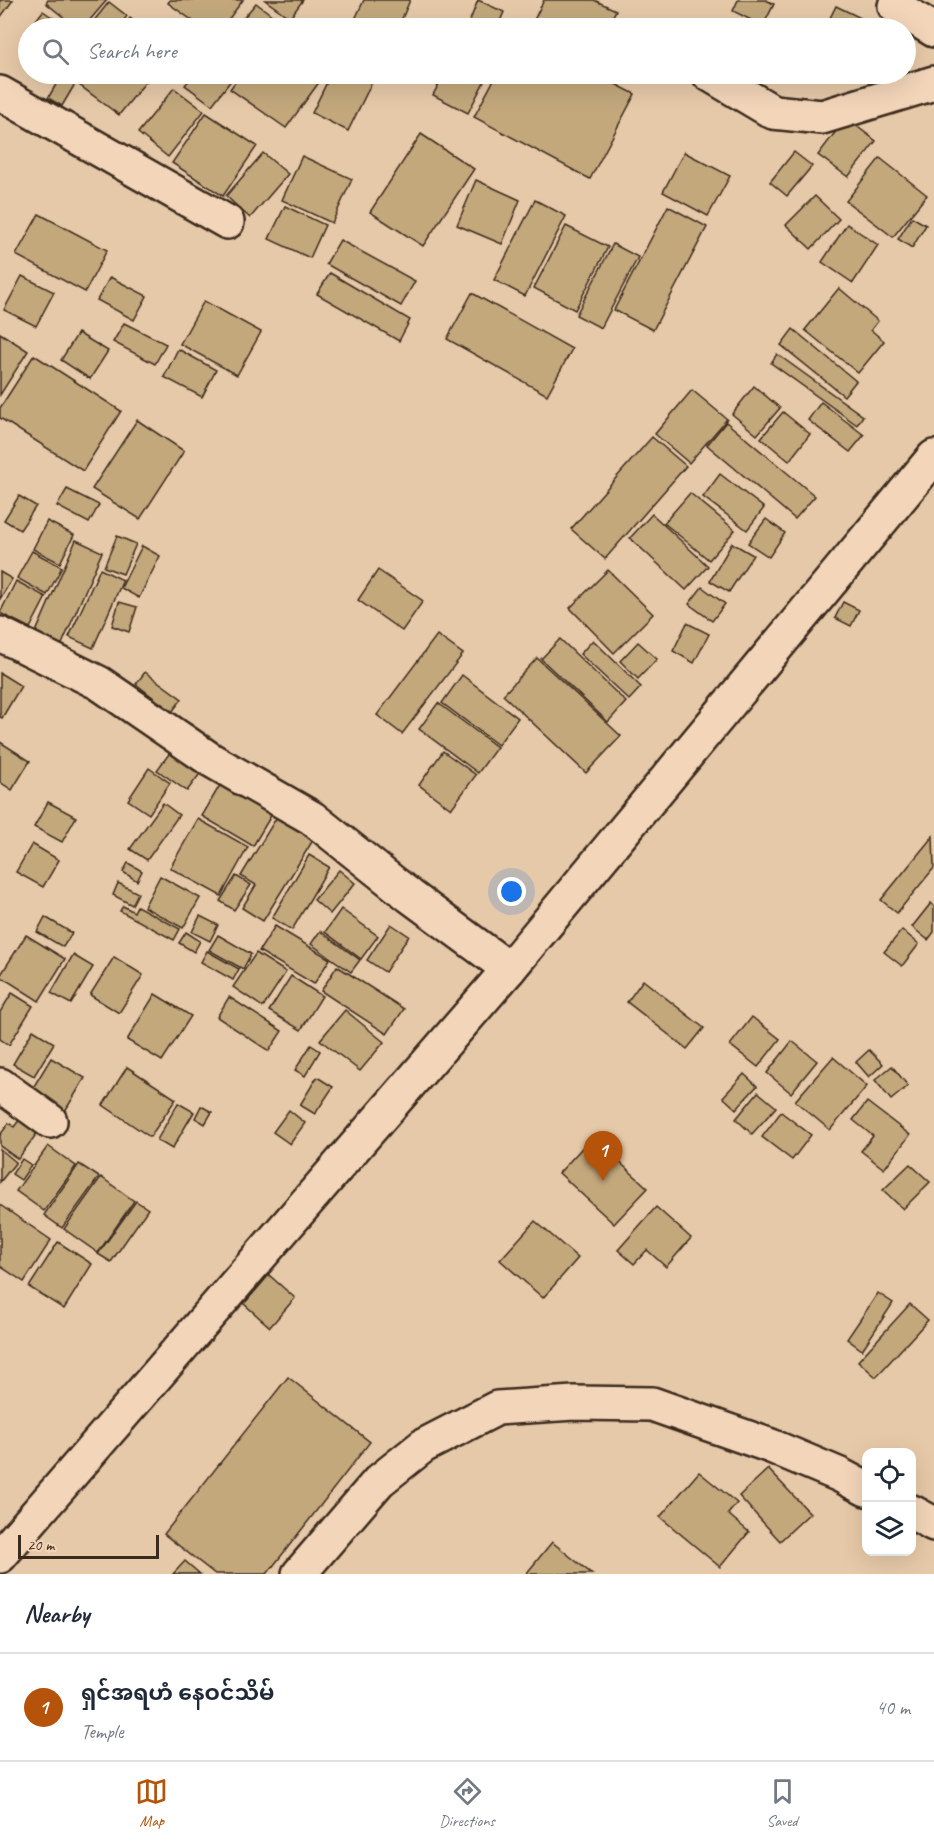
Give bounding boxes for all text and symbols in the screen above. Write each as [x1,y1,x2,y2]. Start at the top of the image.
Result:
search box [18,18,916,84]
icon: search [39,35,72,68]
text: Search here [87,37,177,65]
your location [497,877,526,906]
pin: 1 [584,1132,622,1181]
map controls [862,1448,916,1556]
button: locate [862,1448,916,1502]
button: layers [862,1502,916,1556]
scale bar [18,1532,159,1560]
text: 20 m [27,1535,54,1555]
text: Nearby [24,1597,89,1630]
text: ရှင်အရဟံ နေဝင်သိမ် [81,1679,274,1707]
text: 1 [39,1695,48,1720]
text: 40 m [876,1695,910,1720]
text: Temple [81,1719,124,1744]
tab: Map [135,1775,168,1831]
tab: Directions [439,1775,495,1831]
tab: Saved [766,1775,799,1831]

